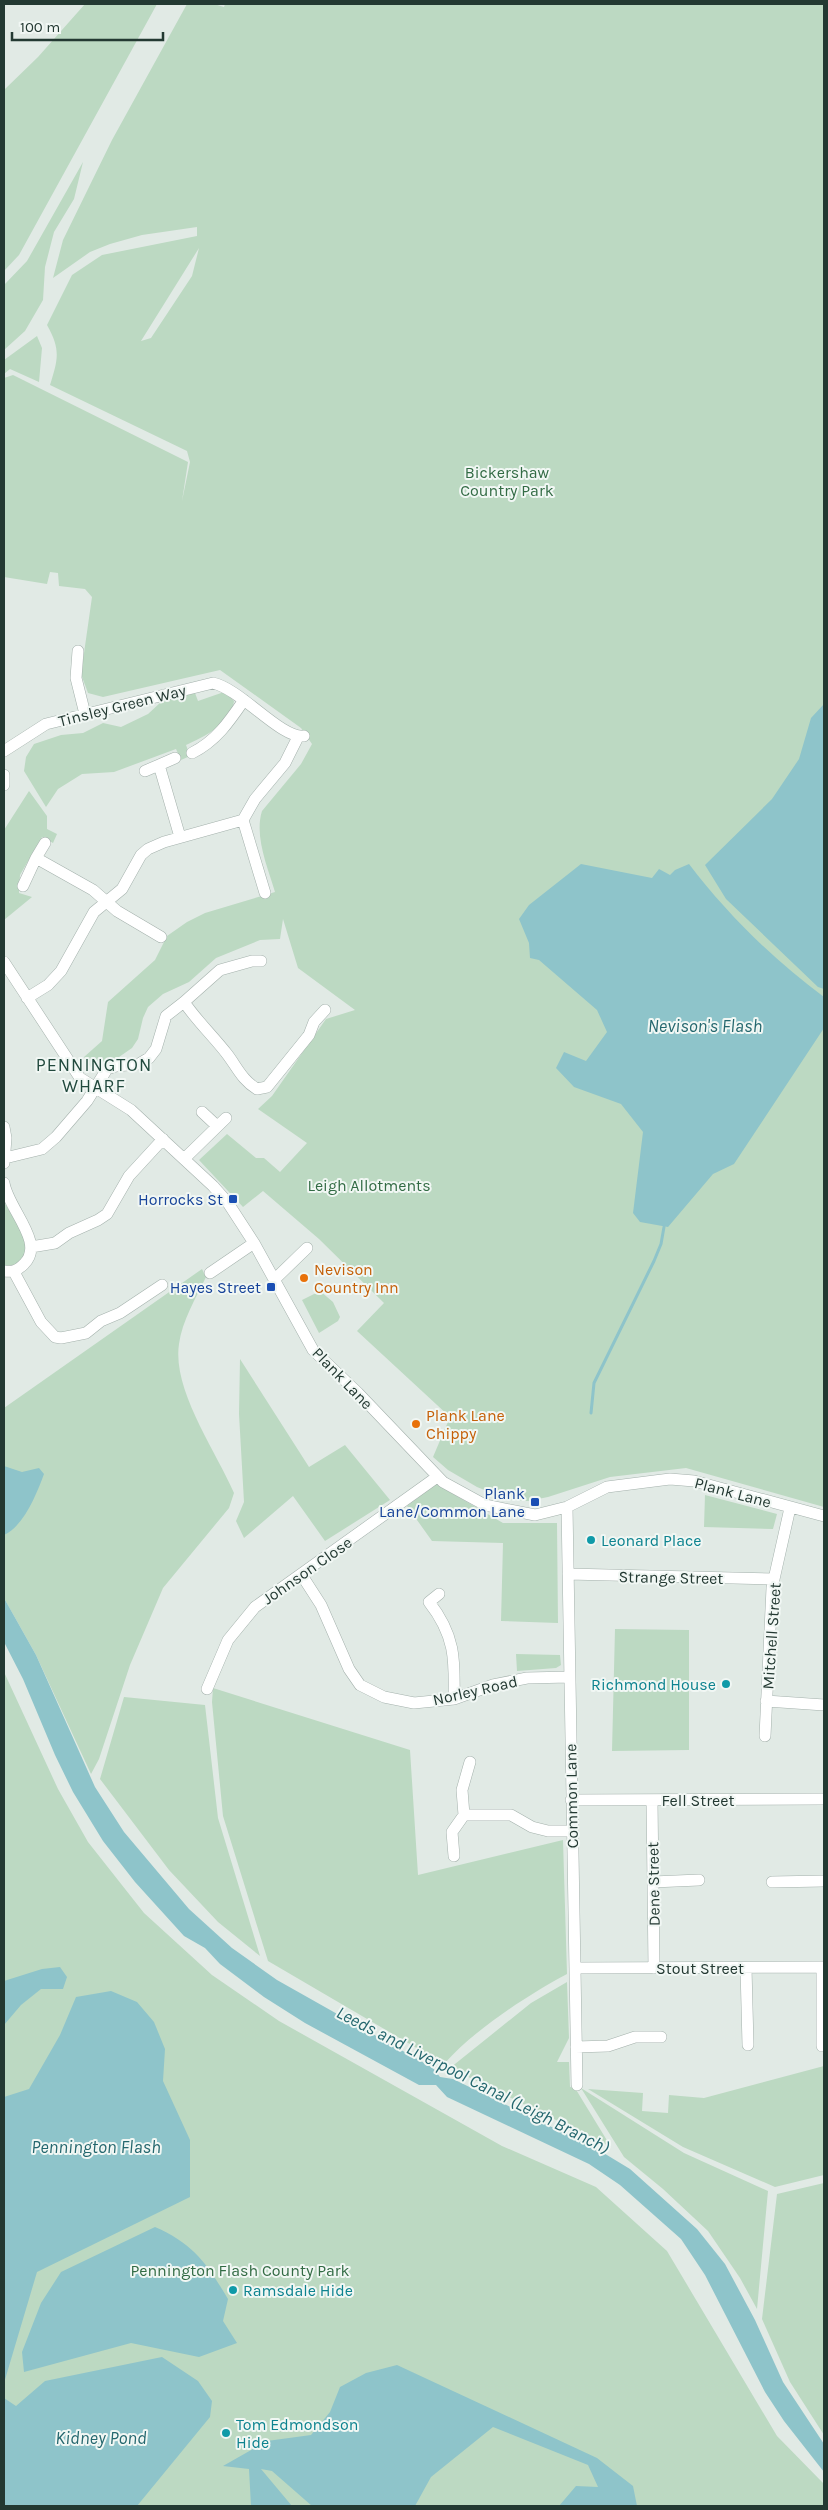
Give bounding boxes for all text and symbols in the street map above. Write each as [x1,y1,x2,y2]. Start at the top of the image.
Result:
scale bar [12,10,164,42]
text: 100 m [20,18,60,36]
park label: Bickershaw Country Park [460,463,554,500]
street label: Tinsley Green Way [56,680,188,731]
water label: Nevison's Flash [648,1015,762,1037]
district label: PENNINGTON WHARF [36,1054,152,1097]
park label: Leigh Allotments [307,1176,431,1195]
place label: Horrocks St [138,1190,223,1209]
marker: Horrocks St [227,1193,239,1205]
place label: Nevison Country Inn [314,1260,399,1297]
marker: Nevison Country Inn [298,1272,310,1284]
place label: Hayes Street [170,1278,261,1297]
marker: Hayes Street [265,1281,277,1293]
street label: Plank Lane [308,1343,377,1413]
place label: Plank Lane Chippy [426,1406,505,1443]
marker: Plank Lane Chippy [410,1418,422,1430]
street label: Plank Lane [692,1473,773,1512]
place label: Plank Lane/Common Lane [379,1484,525,1521]
marker: Plank Lane/Common Lane [529,1496,541,1508]
place label: Leonard Place [601,1531,702,1550]
street label: Johnson Close [259,1533,356,1608]
marker: Leonard Place [585,1534,597,1546]
street label: Strange Street [618,1567,724,1588]
street label: Mitchell Street [758,1582,785,1690]
street label: Norley Road [431,1672,519,1709]
place label: Richmond House [591,1675,716,1694]
marker: Richmond House [720,1678,732,1690]
street label: Common Lane [561,1743,582,1849]
street label: Fell Street [662,1791,734,1810]
street label: Dene Street [643,1842,664,1926]
street label: Stout Street [656,1959,744,1978]
water label: Leeds and Liverpool Canal (Leigh Branch) [333,2001,614,2159]
water label: Pennington Flash [31,2136,161,2158]
park label: Pennington Flash County Park [130,2261,350,2280]
place label: Ramsdale Hide [243,2281,353,2300]
marker: Ramsdale Hide [227,2284,239,2296]
place label: Tom Edmondson Hide [236,2415,358,2452]
water label: Kidney Pond [55,2427,147,2449]
marker: Tom Edmondson Hide [220,2427,232,2439]

